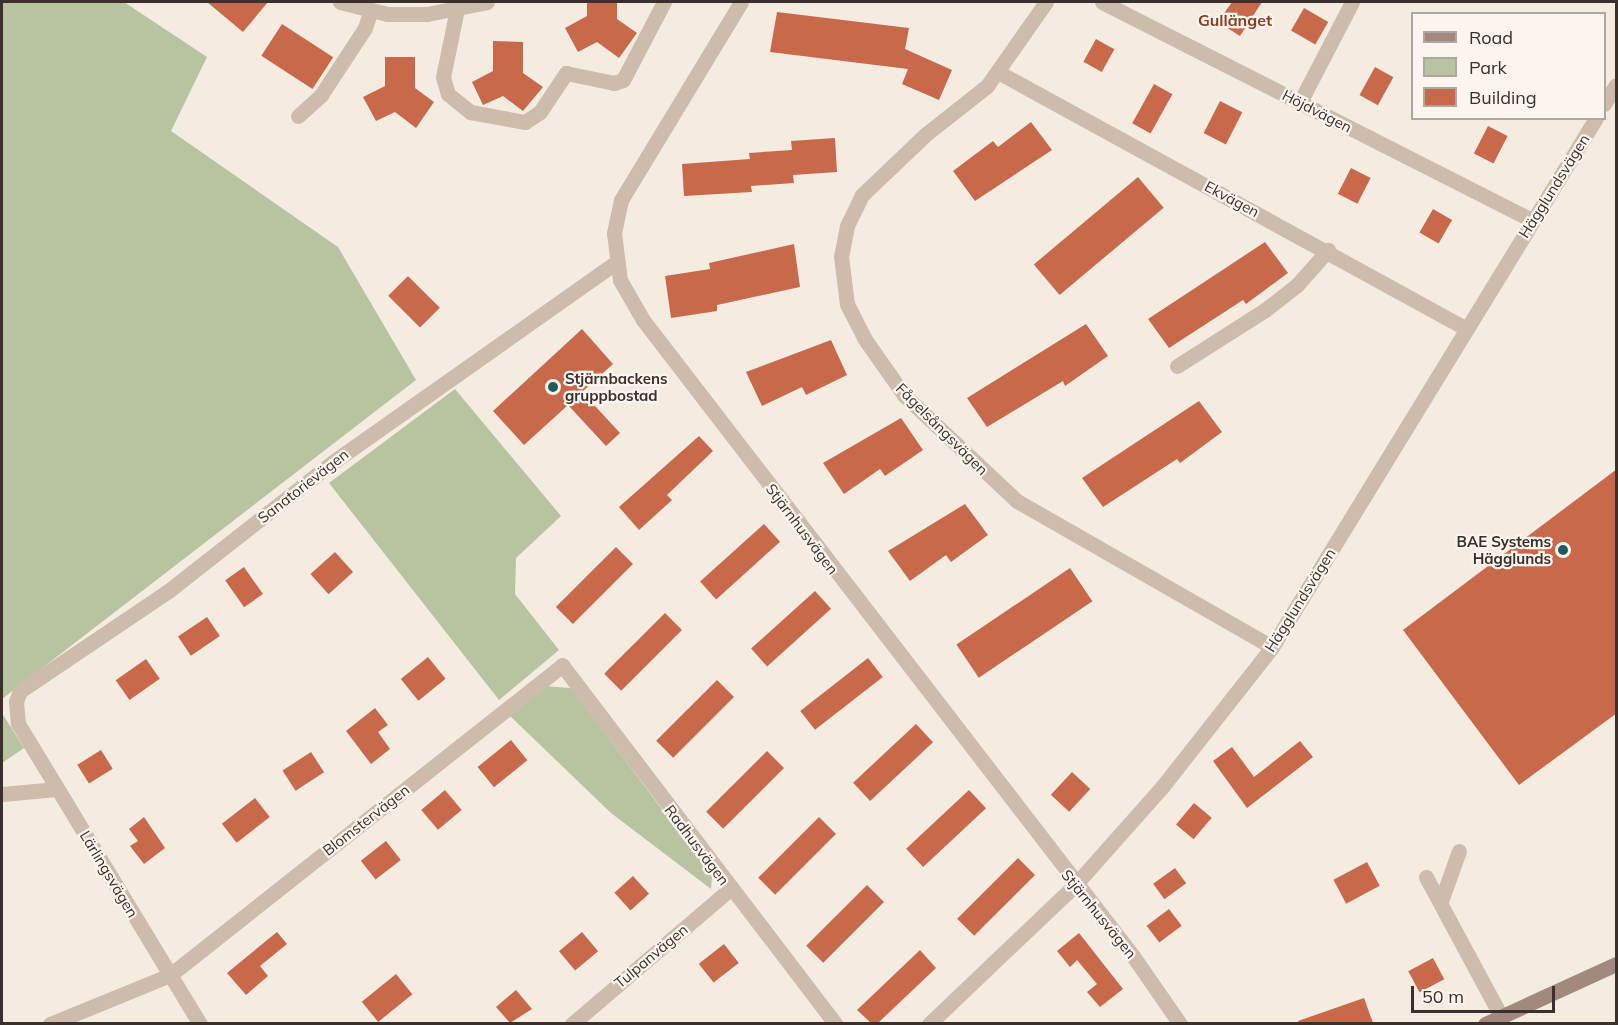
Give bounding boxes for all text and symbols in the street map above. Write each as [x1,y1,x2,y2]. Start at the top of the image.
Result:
district label: Gullänget [1198,10,1272,30]
legend [1411,12,1606,120]
text: Road [1469,26,1513,49]
text: Park [1469,56,1507,79]
street label: Höjdvägen [1279,86,1355,136]
text: Building [1469,86,1537,109]
street label: Hägglundsvägen [1515,131,1593,241]
street label: Ekvägen [1202,177,1262,221]
place label: Stjärnbackens gruppbostad [565,369,668,404]
street label: Fågelsångsvägen [892,379,992,479]
marker: Stjärnbackens gruppbostad [546,380,560,394]
street label: Sanatorievägen [254,445,352,527]
street label: Stjärnhusvägen [762,480,842,578]
place label: BAE Systems Hägglunds [1457,532,1551,567]
marker: BAE Systems Hägglunds [1556,543,1570,557]
street label: Hägglundsvägen [1261,545,1339,655]
street label: Blomstervägen [319,781,413,859]
street label: Radhusvägen [661,801,733,889]
street label: Lärlingsvägen [76,827,142,921]
street label: Stjärnhusvägen [1058,866,1140,962]
street label: Tulpanvägen [611,920,691,992]
scale bar [1414,974,1558,1012]
text: 50 m [1422,985,1464,1008]

